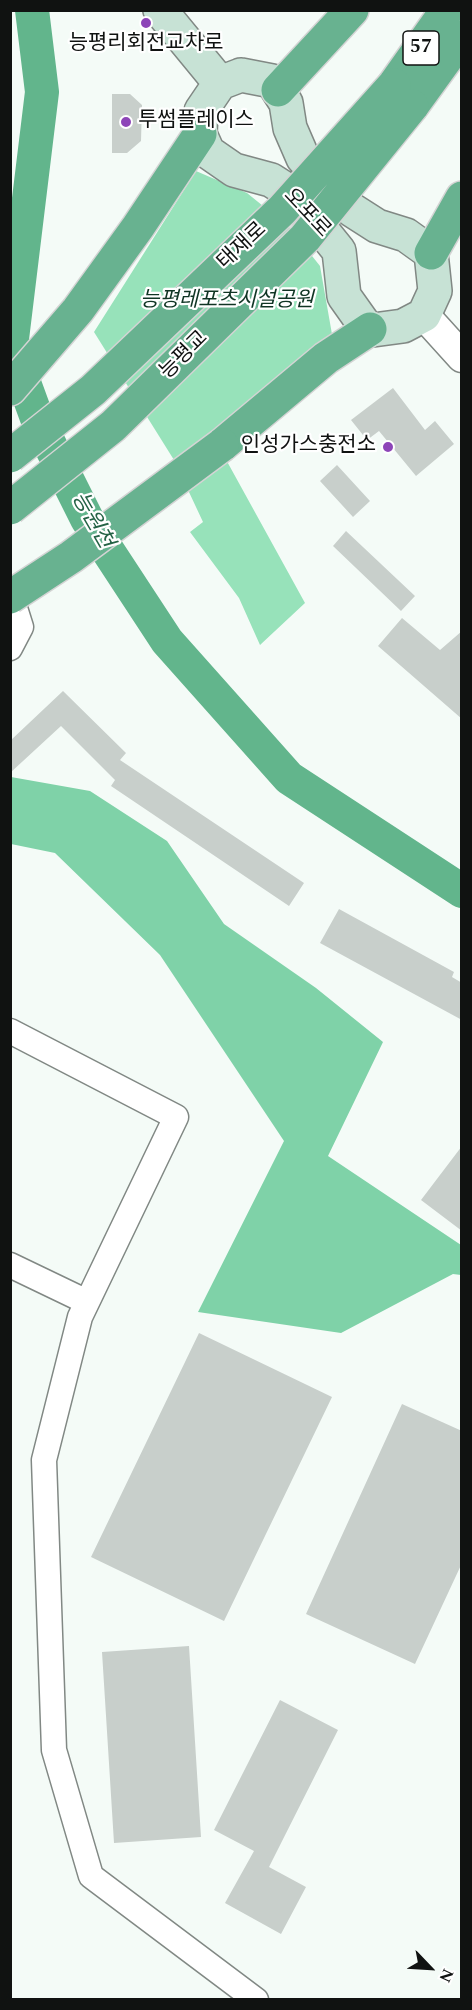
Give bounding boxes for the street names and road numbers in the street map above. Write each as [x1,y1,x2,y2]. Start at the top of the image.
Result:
road number: 57 [403,31,439,65]
street label: 오포로 [277,184,335,244]
street label: 태재로 [213,218,273,276]
street label: 능평교 [156,327,214,385]

